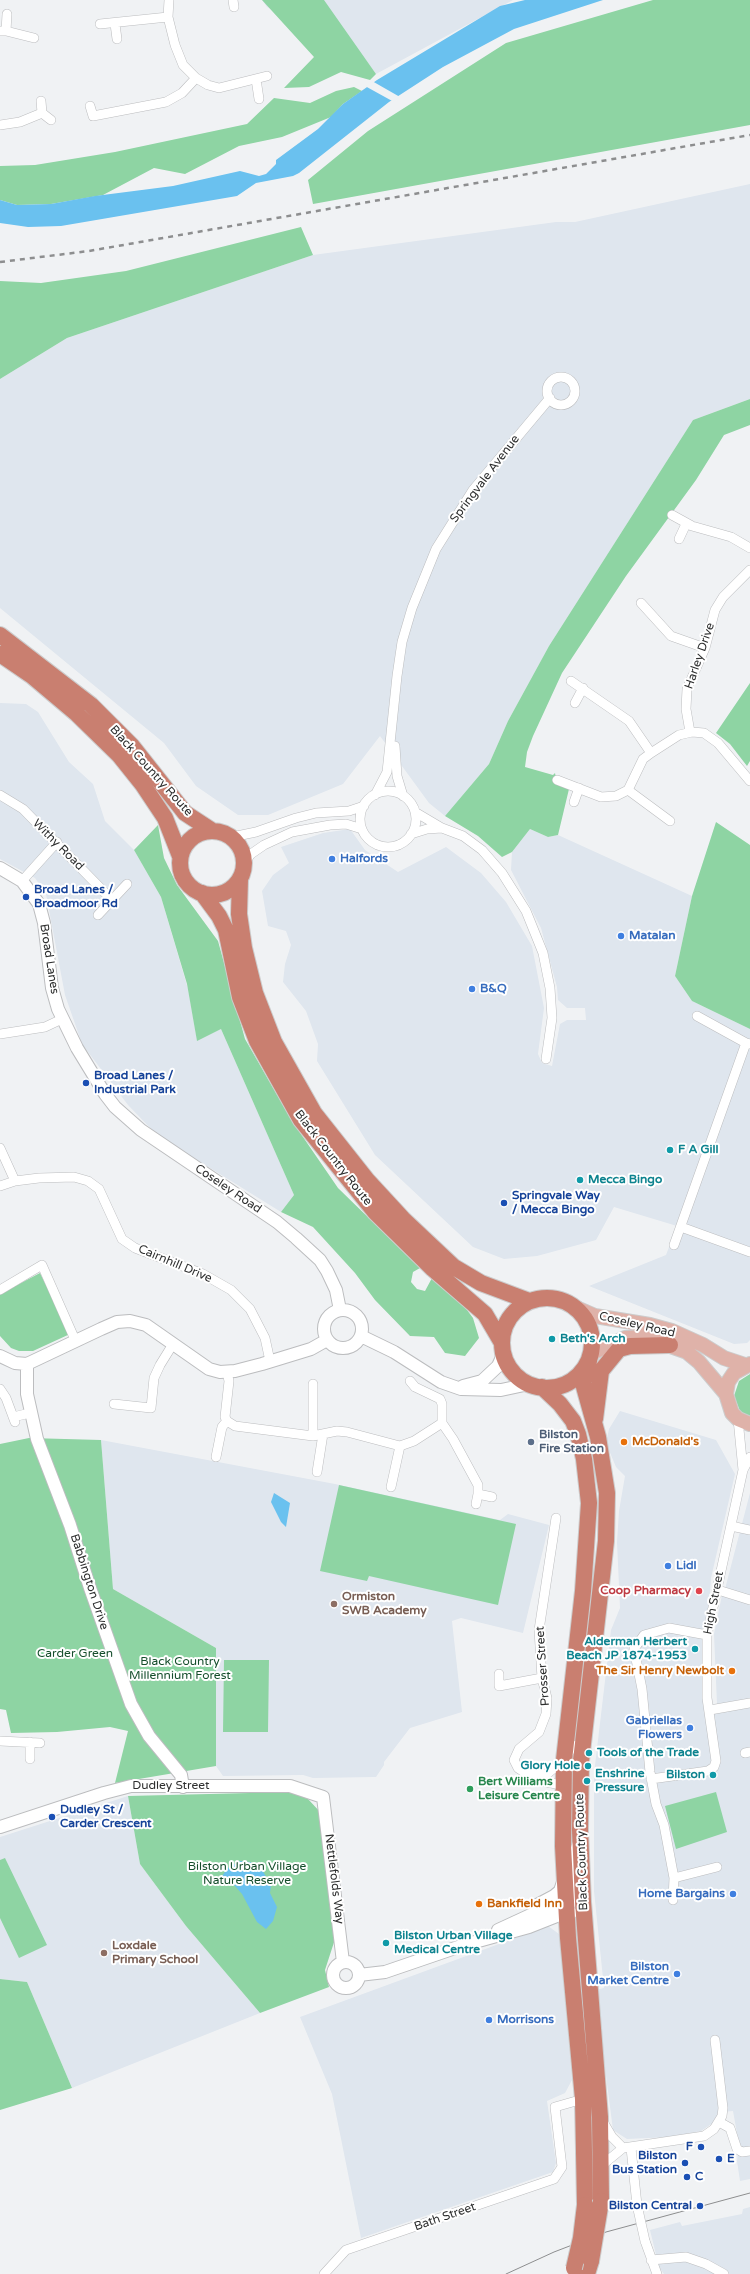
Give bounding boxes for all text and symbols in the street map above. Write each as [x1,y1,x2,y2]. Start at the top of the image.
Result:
street label: Springvale Avenue [447,432,523,526]
street label: Harley Drive [682,621,718,691]
street label: Black Country Route [106,723,196,819]
street label: Withy Road [29,816,87,874]
place label: Halfords [340,852,388,866]
marker: Halfords [327,854,337,864]
place label: Broad Lanes / Broadmoor Rd [34,883,118,911]
marker: Broad Lanes / Broadmoor Rd [21,892,31,902]
street label: Broad Lanes [36,923,62,995]
place label: Matalan [629,929,676,943]
marker: Matalan [616,931,626,941]
place label: B&Q [480,982,507,996]
marker: B&Q [467,984,477,994]
place label: Broad Lanes / Industrial Park [94,1069,176,1097]
marker: Broad Lanes / Industrial Park [81,1078,91,1088]
street label: Black Country Route [291,1107,375,1209]
place label: F A Gill [678,1143,719,1157]
marker: F A Gill [665,1145,675,1155]
street label: Coseley Road [192,1161,264,1217]
place label: Mecca Bingo [588,1173,662,1187]
marker: Mecca Bingo [575,1175,585,1185]
place label: Springvale Way / Mecca Bingo [512,1189,600,1217]
marker: Springvale Way / Mecca Bingo [499,1198,509,1208]
street label: Cairnhill Drive [136,1242,214,1286]
street label: Coseley Road [598,1309,676,1341]
place label: Beth's Arch [560,1332,625,1346]
marker: Beth's Arch [547,1334,557,1344]
place label: Bilston Fire Station [539,1428,604,1456]
place label: McDonald's [632,1435,699,1449]
marker: Bilston Fire Station [526,1437,536,1447]
marker: McDonald's [619,1437,629,1447]
street label: Babbington Drive [67,1532,111,1632]
place label: Lidl [676,1559,696,1573]
marker: Lidl [663,1561,673,1571]
street label: High Street [701,1570,727,1636]
place label: Coop Pharmacy [600,1584,691,1598]
marker: Coop Pharmacy [694,1586,704,1596]
place label: Ormiston SWB Academy [342,1590,427,1618]
marker: Ormiston SWB Academy [329,1599,339,1609]
street label: Prosser Street [533,1626,553,1706]
place label: Alderman Herbert Beach JP 1874-1953 [566,1635,687,1663]
marker: Alderman Herbert Beach JP 1874-1953 [690,1644,700,1654]
park label: Carder Green [37,1647,113,1661]
park label: Black Country Millennium Forest [129,1655,231,1683]
place label: The Sir Henry Newbolt [596,1664,724,1678]
marker: The Sir Henry Newbolt [727,1666,737,1676]
place label: Gabriellas Flowers [626,1714,682,1742]
marker: Gabriellas Flowers [685,1723,695,1733]
place label: Tools of the Trade [597,1746,699,1760]
marker: Tools of the Trade [584,1748,594,1758]
place label: Glory Hole [521,1759,580,1773]
marker: Glory Hole [583,1761,593,1771]
place label: Enshrine Pressure [595,1767,645,1795]
place label: Bilston [666,1768,705,1782]
marker: Bilston [708,1770,718,1780]
place label: Bert Williams Leisure Centre [478,1775,560,1803]
marker: Enshrine Pressure [582,1776,592,1786]
street label: Dudley Street [132,1779,210,1793]
marker: Bert Williams Leisure Centre [465,1784,475,1794]
street label: Black Country Route [573,1793,591,1911]
place label: Dudley St / Carder Crescent [60,1803,152,1831]
marker: Dudley St / Carder Crescent [47,1812,57,1822]
street label: Nettlefolds Way [321,1833,347,1925]
park label: Bilston Urban Village Nature Reserve [188,1860,306,1888]
place label: Home Bargains [638,1887,725,1901]
marker: Home Bargains [728,1889,738,1899]
place label: Bankfield Inn [487,1897,562,1911]
marker: Bankfield Inn [474,1899,484,1909]
place label: Bilston Urban Village Medical Centre [394,1929,513,1957]
marker: Bilston Urban Village Medical Centre [381,1938,391,1948]
place label: Loxdale Primary School [112,1939,198,1967]
marker: Loxdale Primary School [99,1948,109,1958]
place label: Bilston Market Centre [587,1960,669,1988]
marker: Bilston Market Centre [672,1969,682,1979]
place label: Morrisons [497,2013,554,2027]
marker: Morrisons [484,2015,494,2025]
place label: F [686,2140,693,2154]
marker: F [696,2142,706,2152]
place label: Bilston Bus Station [612,2149,677,2177]
place label: E [727,2152,735,2166]
marker: E [714,2154,724,2164]
marker: Bilston Bus Station [680,2158,690,2168]
place label: C [695,2170,703,2184]
marker: C [682,2172,692,2182]
place label: Bilston Central [609,2199,692,2213]
street label: Bath Street [412,2200,478,2234]
marker: Bilston Central [695,2201,705,2211]

